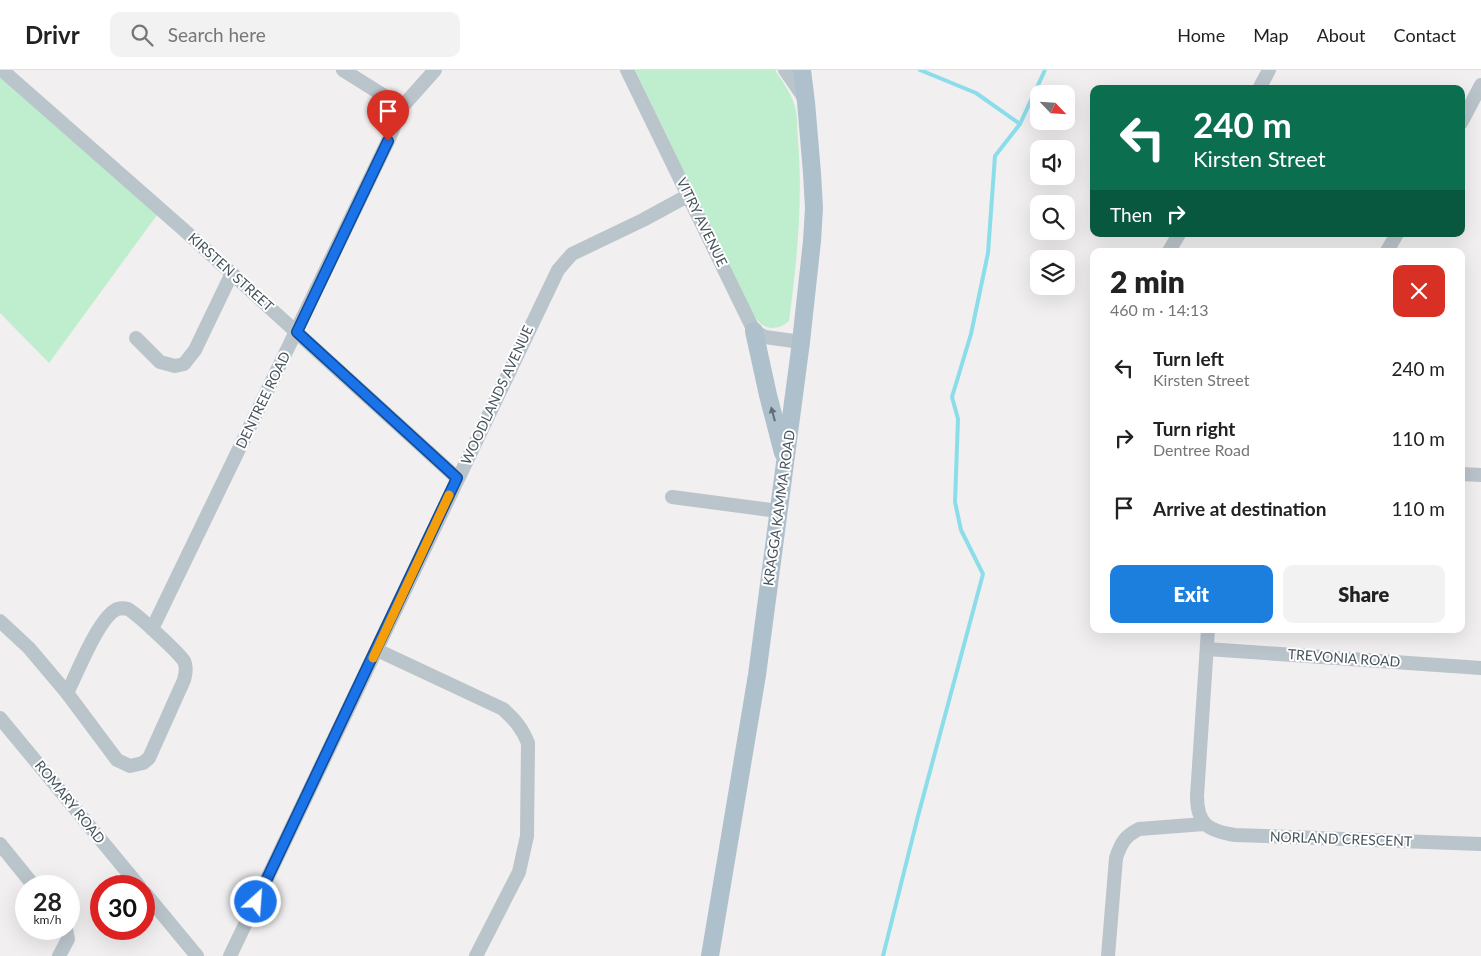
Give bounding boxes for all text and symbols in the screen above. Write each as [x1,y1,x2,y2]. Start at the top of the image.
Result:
search box [110,12,460,57]
text: Drivr [25,20,80,49]
icon: search [128,21,156,49]
text: Search here [168,23,266,46]
text: Home [1177,24,1225,46]
text: Map [1253,24,1289,46]
text: About [1317,24,1366,46]
text: Contact [1394,24,1456,46]
north arrow [1030,85,1075,130]
map controls [1030,85,1075,295]
pin [367,90,409,141]
icon: arrive [374,97,402,125]
text: 240 m [1193,103,1292,145]
icon: left [1110,105,1175,170]
button: sound [1030,140,1075,185]
text: Kirsten Street [1193,145,1326,172]
street label: VITRY AVENUE [674,175,731,269]
button: search [1030,195,1075,240]
icon: right [1162,200,1190,228]
text: Then [1110,203,1152,226]
street label: KIRSTEN STREET [185,229,278,315]
button: layers [1030,250,1075,295]
text: 2 min [1110,263,1185,299]
button: close [1393,265,1445,317]
text: 460 m · 14:13 [1110,300,1209,319]
street label: WOODLANDS AVENUE [457,323,536,467]
text: Turn left [1153,347,1224,370]
street label: DENTREE ROAD [232,348,293,451]
icon: left [1110,354,1138,382]
text: 240 m [1391,357,1445,380]
text: Kirsten Street [1153,370,1249,389]
one-way arrow [769,406,777,421]
text: Turn right [1153,417,1235,440]
icon: right [1110,424,1138,452]
text: 110 m [1391,427,1445,450]
street label: KRAGGA KAMMA ROAD [759,429,798,587]
text: Dentree Road [1153,440,1250,459]
icon: arrive [1110,494,1138,522]
text: Arrive at destination [1153,497,1326,520]
text: 110 m [1391,497,1445,520]
button: Exit [1110,565,1273,623]
button: Share [1283,565,1445,623]
street label: TREVONIA ROAD [1287,645,1401,670]
street label: ROMARY ROAD [32,757,109,847]
street label: NORLAND CRESCENT [1270,828,1413,850]
speed limit sign: 30 [90,875,155,940]
position arrow [229,875,281,927]
text: 28 [33,886,62,916]
text: km/h [33,912,62,927]

